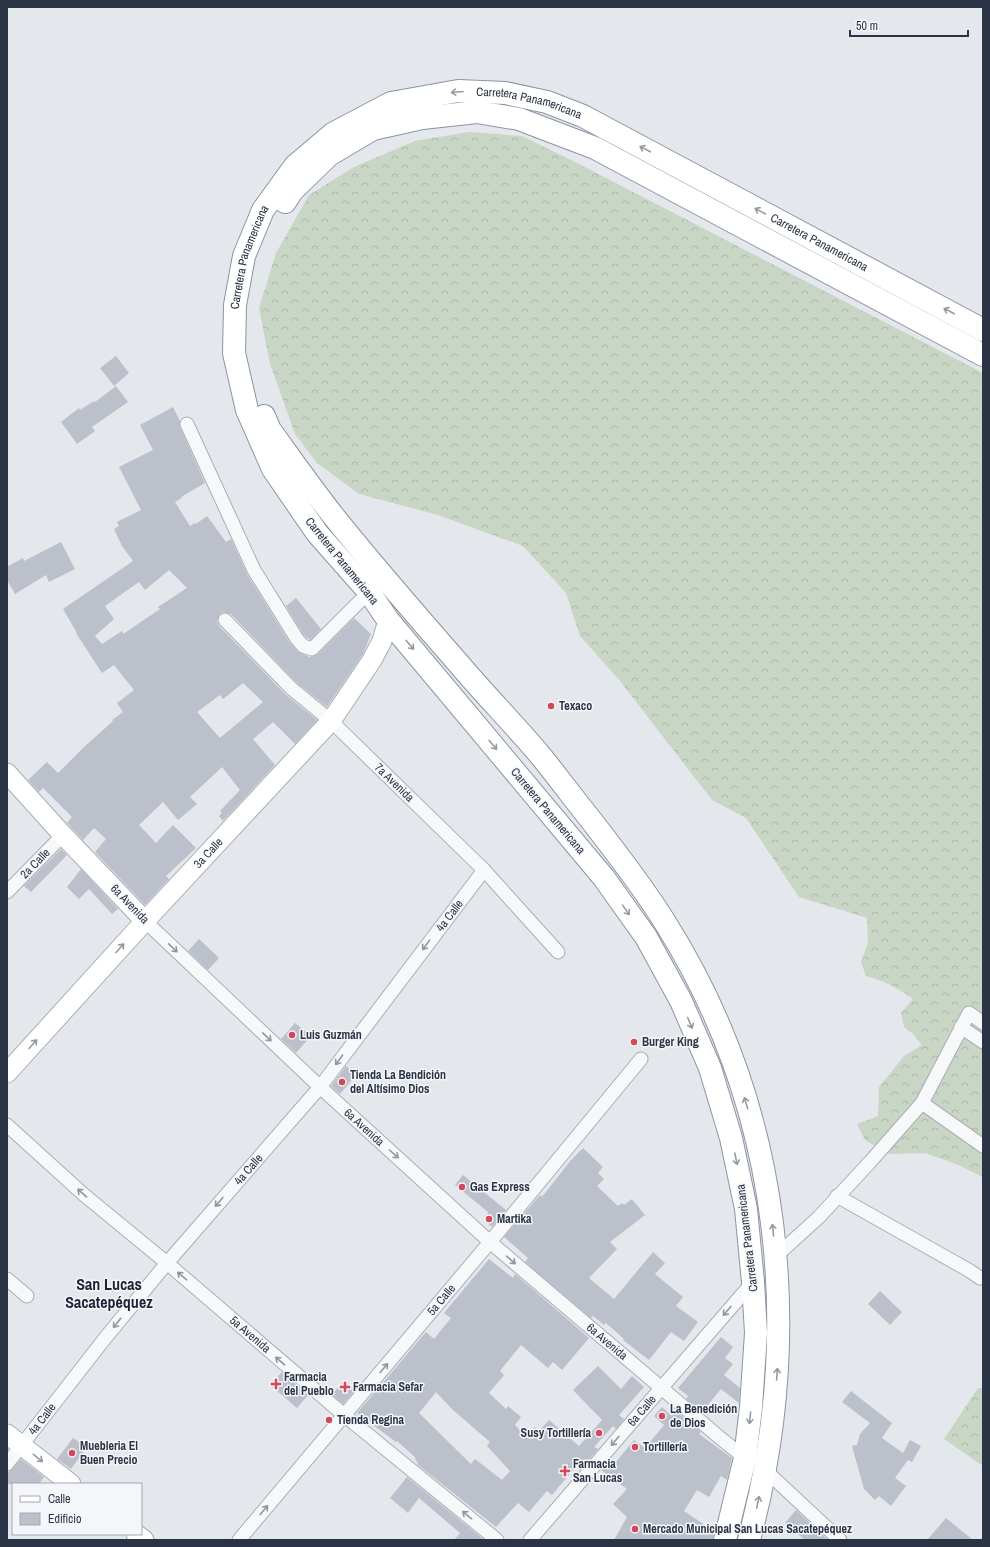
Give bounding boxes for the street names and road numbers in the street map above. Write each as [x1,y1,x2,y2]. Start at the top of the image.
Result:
street label: Carretera Panamericana [476,84,585,123]
street label: Carretera Panamericana [227,201,273,309]
street label: Carretera Panamericana [768,210,871,275]
street label: Carretera Panamericana [302,514,383,609]
street label: 7a Avenida [371,760,418,806]
street label: Carretera Panamericana [507,764,589,858]
street label: 3a Calle [190,834,226,872]
street label: 2a Calle [17,845,53,882]
street label: 6a Avenida [107,881,153,928]
street label: 4a Calle [432,896,467,935]
street label: 6a Avenida [341,1105,388,1150]
street label: 4a Calle [230,1150,266,1188]
street label: Carretera Panamericana [732,1183,762,1293]
street label: 5a Calle [424,1281,459,1319]
street label: 5a Avenida [226,1312,274,1357]
street label: 6a Avenida [583,1320,631,1364]
street label: 6a Calle [624,1392,660,1430]
street label: 4a Calle [25,1400,59,1438]

